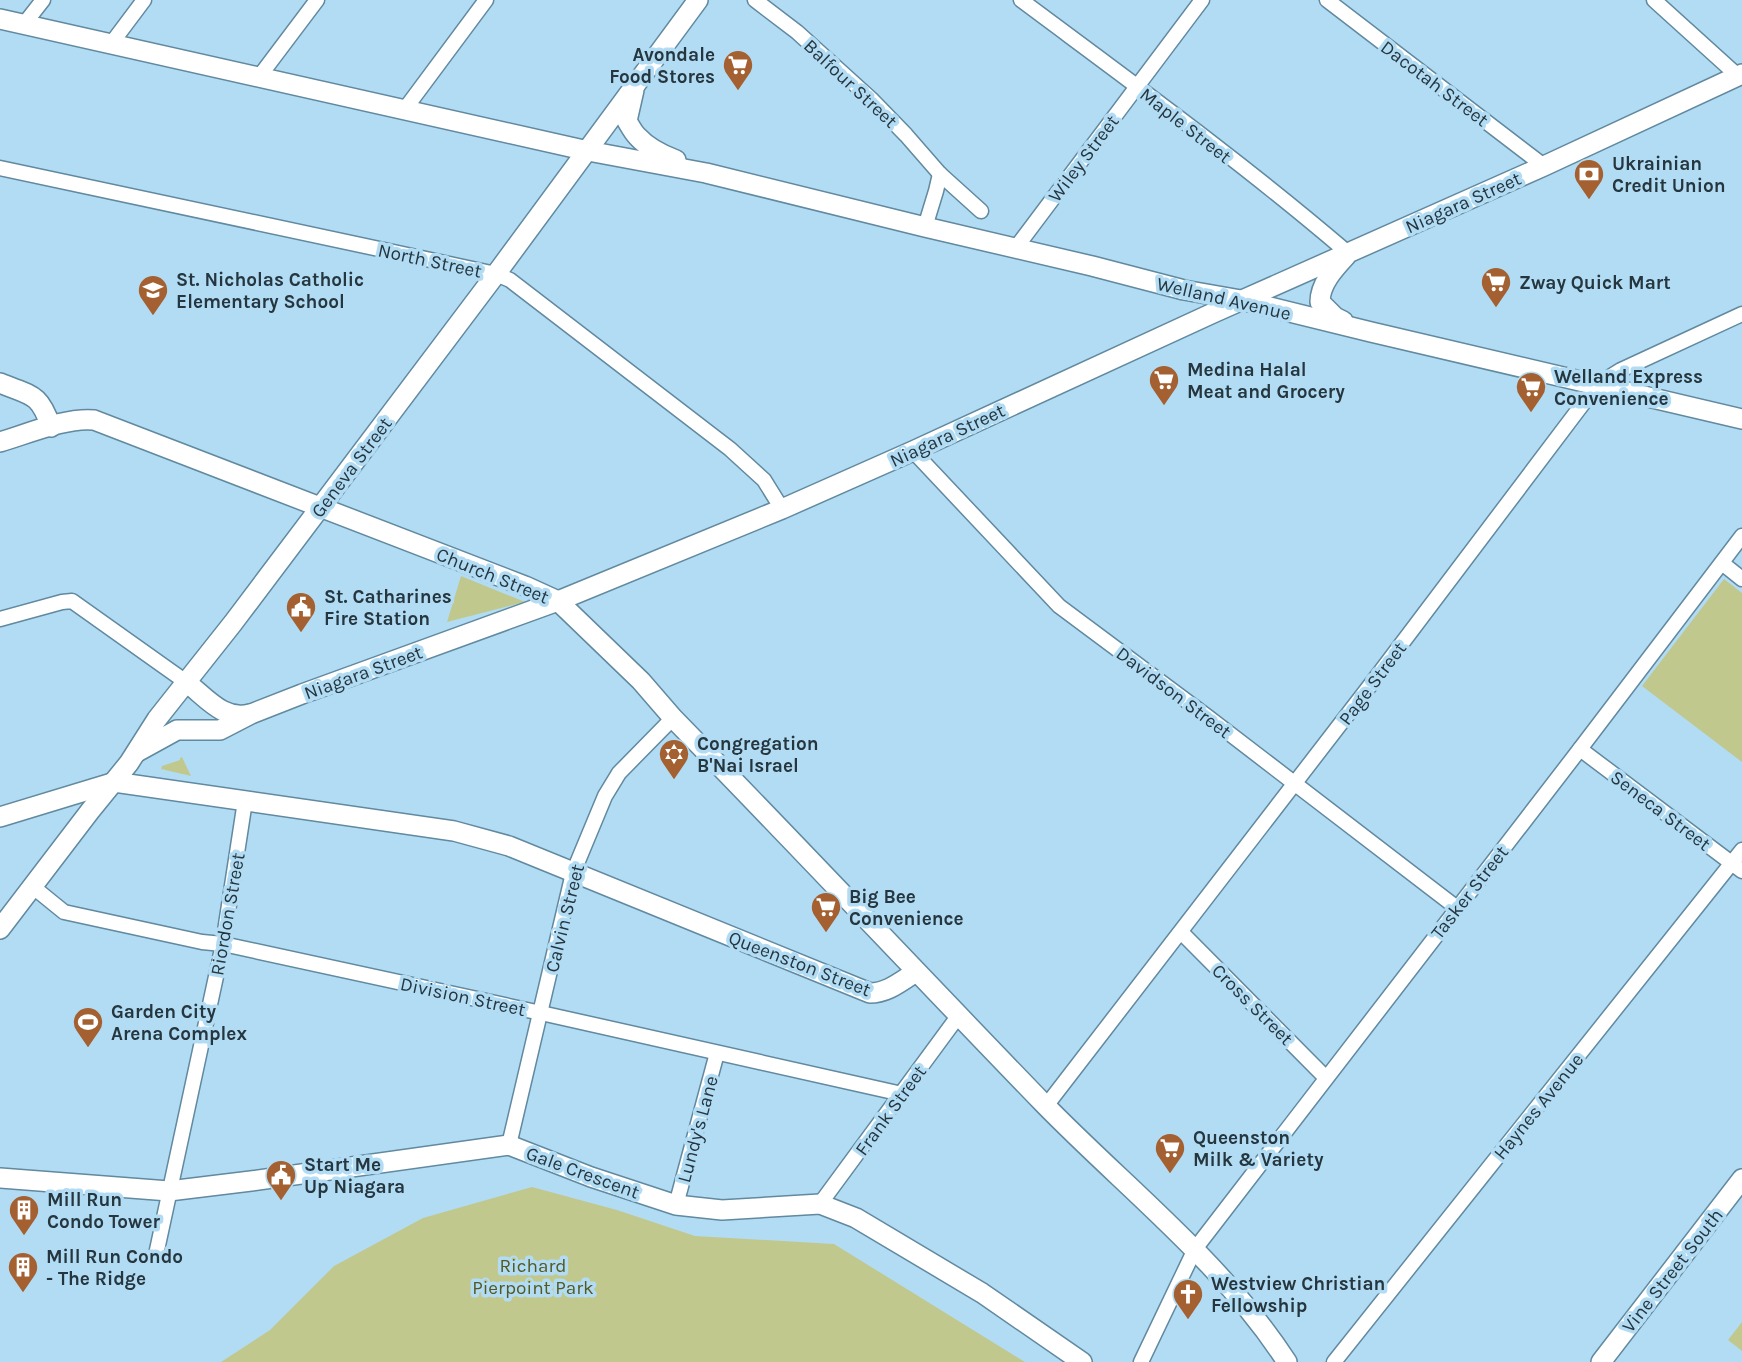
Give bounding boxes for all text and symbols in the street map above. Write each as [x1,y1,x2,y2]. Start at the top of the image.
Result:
street label: Balfour Street [799,35,902,133]
street label: Dacotah Street [1376,36,1493,131]
place label: Avondale Food Stores [609,44,715,88]
supermarket icon: Avondale Food Stores [721,48,755,92]
street label: Maple Street [1136,83,1235,168]
street label: Wiley Street [1044,111,1124,206]
place label: Ukrainian Credit Union [1612,153,1726,197]
bank icon: Ukrainian Credit Union [1572,157,1606,201]
street label: Niagara Street [1402,168,1525,238]
street label: North Street [376,239,484,283]
supermarket icon: Zway Quick Mart [1479,265,1513,309]
place label: St. Nicholas Catholic Elementary School [176,269,364,313]
place label: Zway Quick Mart [1519,272,1671,294]
school or university icon: St. Nicholas Catholic Elementary School [136,273,170,317]
street label: Welland Avenue [1155,273,1293,325]
place label: Medina Halal Meat and Grocery [1187,359,1345,403]
supermarket icon: Medina Halal Meat and Grocery [1147,363,1181,407]
place label: Welland Express Convenience [1554,366,1703,410]
supermarket icon: Welland Express Convenience [1514,370,1548,414]
street label: Niagara Street [886,400,1008,472]
street label: Geneva Street [307,413,397,522]
street label: Church Street [433,543,552,608]
place label: St. Catharines Fire Station [324,586,452,630]
public building icon: St. Catharines Fire Station [284,590,318,634]
street label: Page Street [1334,638,1411,729]
street label: Niagara Street [301,641,426,705]
street label: Davidson Street [1112,642,1235,743]
place label: Congregation B'Nai Israel [697,733,819,777]
synagogue icon: Congregation B'Nai Israel [657,737,691,781]
street label: Seneca Street [1606,766,1715,856]
street label: Tasker Street [1427,842,1513,944]
street label: Riordon Street [206,851,250,977]
street label: Calvin Street [541,862,589,975]
place label: Big Bee Convenience [849,886,964,930]
supermarket icon: Big Bee Convenience [809,890,843,934]
street label: Queenston Street [725,927,874,1001]
street label: Cross Street [1207,960,1297,1050]
street label: Division Street [398,973,527,1021]
place label: Garden City Arena Complex [111,1001,247,1045]
sports icon: Garden City Arena Complex [71,1005,105,1049]
street label: Haynes Avenue [1489,1049,1588,1164]
street label: Frank Street [851,1061,931,1160]
street label: Lundy's Lane [673,1073,723,1185]
place label: Queenston Milk & Variety [1193,1127,1324,1171]
supermarket icon: Queenston Milk & Variety [1153,1131,1187,1175]
street label: Gale Crescent [523,1142,642,1204]
place label: Start Me Up Niagara [304,1154,405,1198]
public building icon: Start Me Up Niagara [264,1158,298,1202]
place label: Mill Run Condo Tower [47,1189,160,1233]
building icon: Mill Run Condo Tower [7,1193,41,1237]
street label: Vine Street South [1618,1204,1728,1337]
place label: Mill Run Condo - The Ridge [46,1246,183,1290]
building icon: Mill Run Condo - The Ridge [6,1250,40,1294]
park label: Richard Pierpoint Park [472,1255,594,1299]
place label: Westview Christian Fellowship [1211,1273,1385,1317]
church icon: Westview Christian Fellowship [1171,1277,1205,1321]

